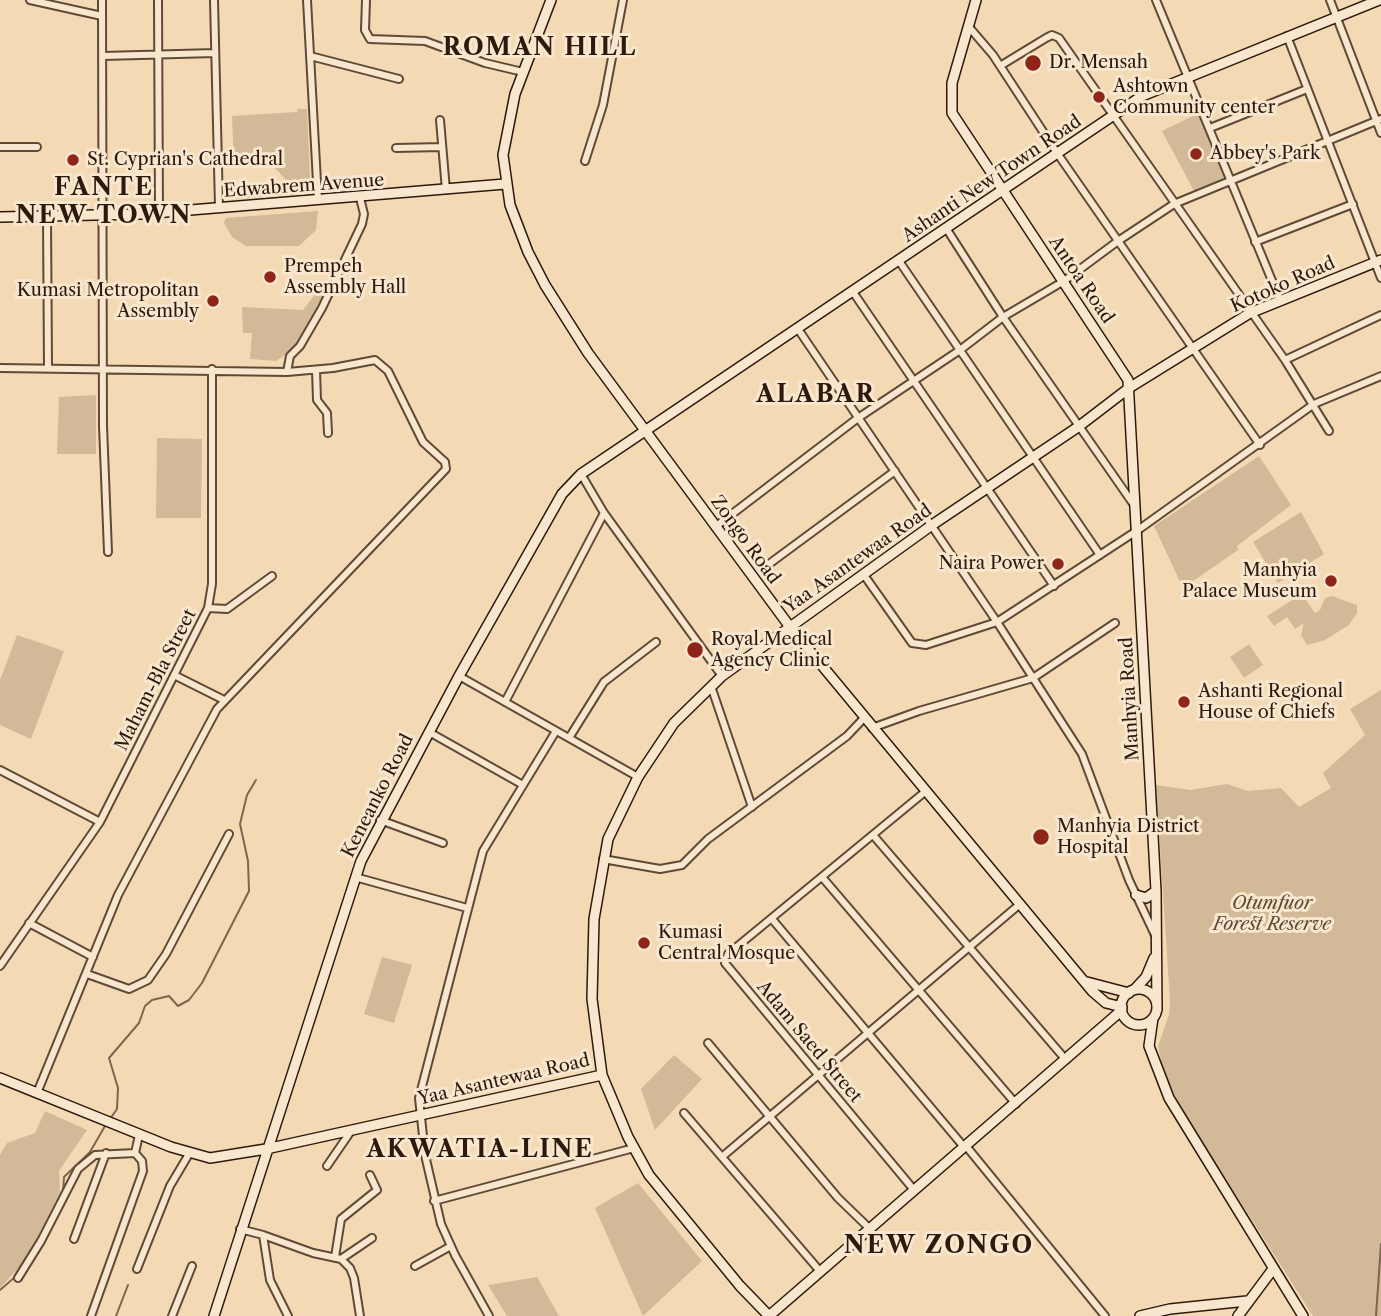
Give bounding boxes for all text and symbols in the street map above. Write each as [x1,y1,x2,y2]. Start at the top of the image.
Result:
district label: ROMAN HILL [444,34,636,62]
place label: Dr. Mensah [1049,52,1148,74]
marker: Dr. Mensah [1023,53,1043,73]
place label: Ashtown Community center [1113,76,1275,119]
marker: Ashtown Community center [1091,89,1107,105]
street label: Ashanti New Town Road [898,111,1086,247]
place label: Abbey's Park [1210,143,1320,165]
marker: Abbey's Park [1188,146,1204,162]
place label: St. Cyprian's Cathedral [87,149,283,171]
marker: St. Cyprian's Cathedral [65,152,81,168]
street label: Edwabrem Avenue [223,170,385,202]
district label: FANTE NEW TOWN [17,174,191,230]
street label: Antoa Road [1044,232,1118,328]
street label: Kotoko Road [1228,252,1338,318]
place label: Prempeh Assembly Hall [284,256,406,298]
marker: Prempeh Assembly Hall [262,269,278,285]
place label: Kumasi Metropolitan Assembly [17,280,199,322]
marker: Kumasi Metropolitan Assembly [205,293,221,309]
district label: ALABAR [757,381,875,409]
street label: Zongo Road [706,491,784,589]
street label: Yaa Asantewaa Road [780,500,936,618]
place label: Naira Power [939,553,1044,575]
marker: Naira Power [1050,556,1066,572]
place label: Manhyia Palace Museum [1182,560,1317,602]
marker: Manhyia Palace Museum [1323,573,1339,589]
street label: Maham-Bla Street [111,605,201,755]
place label: Royal Medical Agency Clinic [711,629,832,672]
street label: Manhyia Road [1116,637,1144,761]
marker: Royal Medical Agency Clinic [685,640,705,660]
place label: Ashanti Regional House of Chiefs [1198,681,1343,724]
marker: Ashanti Regional House of Chiefs [1176,694,1192,710]
street label: Keneanko Road [338,731,418,861]
place label: Manhyia District Hospital [1057,816,1199,858]
marker: Manhyia District Hospital [1031,827,1051,847]
park label: Otumfuor Forest Reserve [1213,893,1331,936]
place label: Kumasi Central Mosque [658,922,795,964]
marker: Kumasi Central Mosque [636,935,652,951]
street label: Adam Saed Street [752,977,866,1107]
street label: Yaa Asantewaa Road [416,1050,592,1110]
district label: AKWATIA-LINE [368,1136,592,1164]
district label: NEW ZONGO [845,1232,1033,1260]

